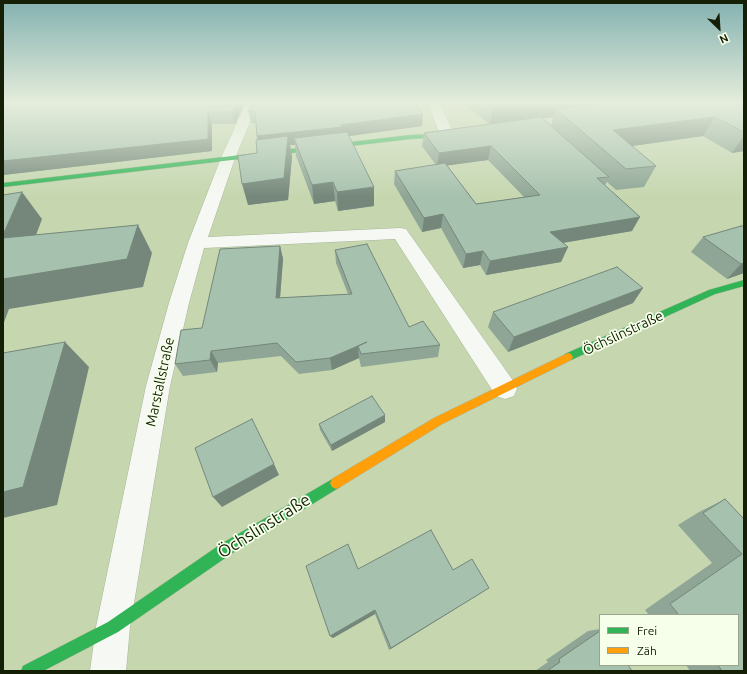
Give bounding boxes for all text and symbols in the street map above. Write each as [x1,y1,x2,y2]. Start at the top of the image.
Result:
north arrow [699,8,739,48]
text: N [718,32,730,46]
street label: Öchslinstraße [580,307,666,359]
street label: Marstallstraße [142,336,178,428]
street label: Öchslinstraße [214,489,314,563]
legend [599,614,739,666]
text: Frei [637,624,657,637]
text: Zäh [637,644,657,657]

